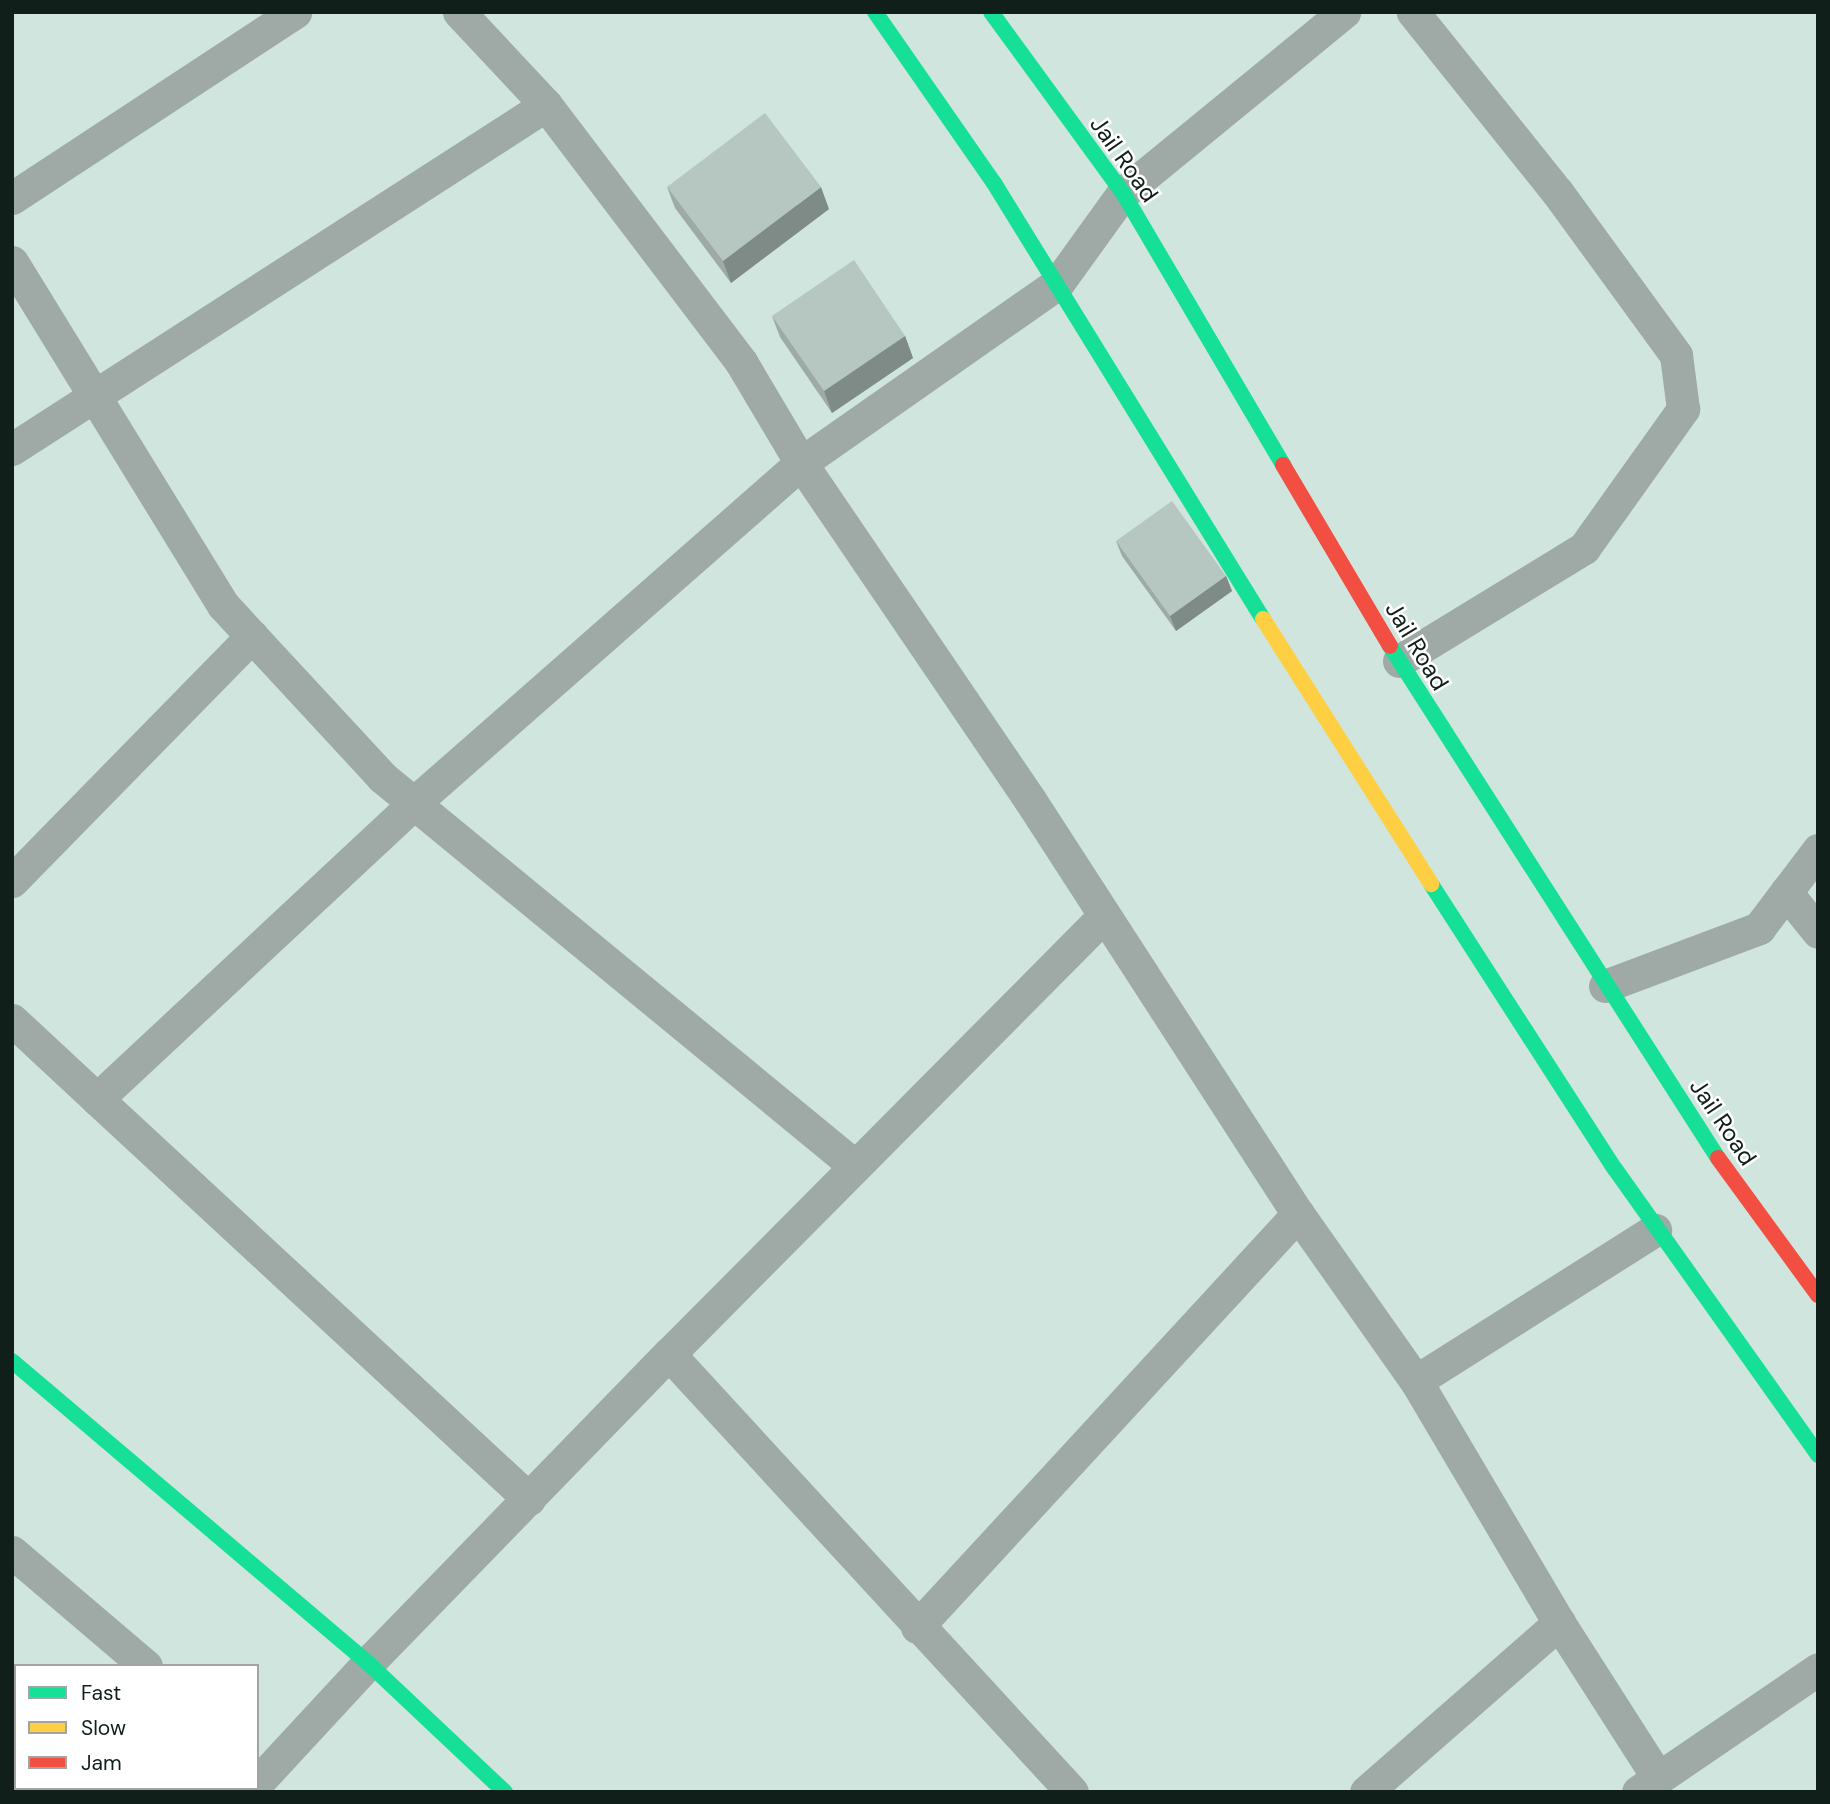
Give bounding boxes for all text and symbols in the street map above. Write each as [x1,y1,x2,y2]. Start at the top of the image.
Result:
street label: Jail Road [1084,110,1164,208]
street label: Jail Road [1379,596,1455,696]
street label: Jail Road [1684,1073,1762,1171]
legend [14,1664,259,1790]
text: Fast [81,1679,121,1707]
text: Slow [81,1714,126,1742]
text: Jam [81,1749,122,1777]

